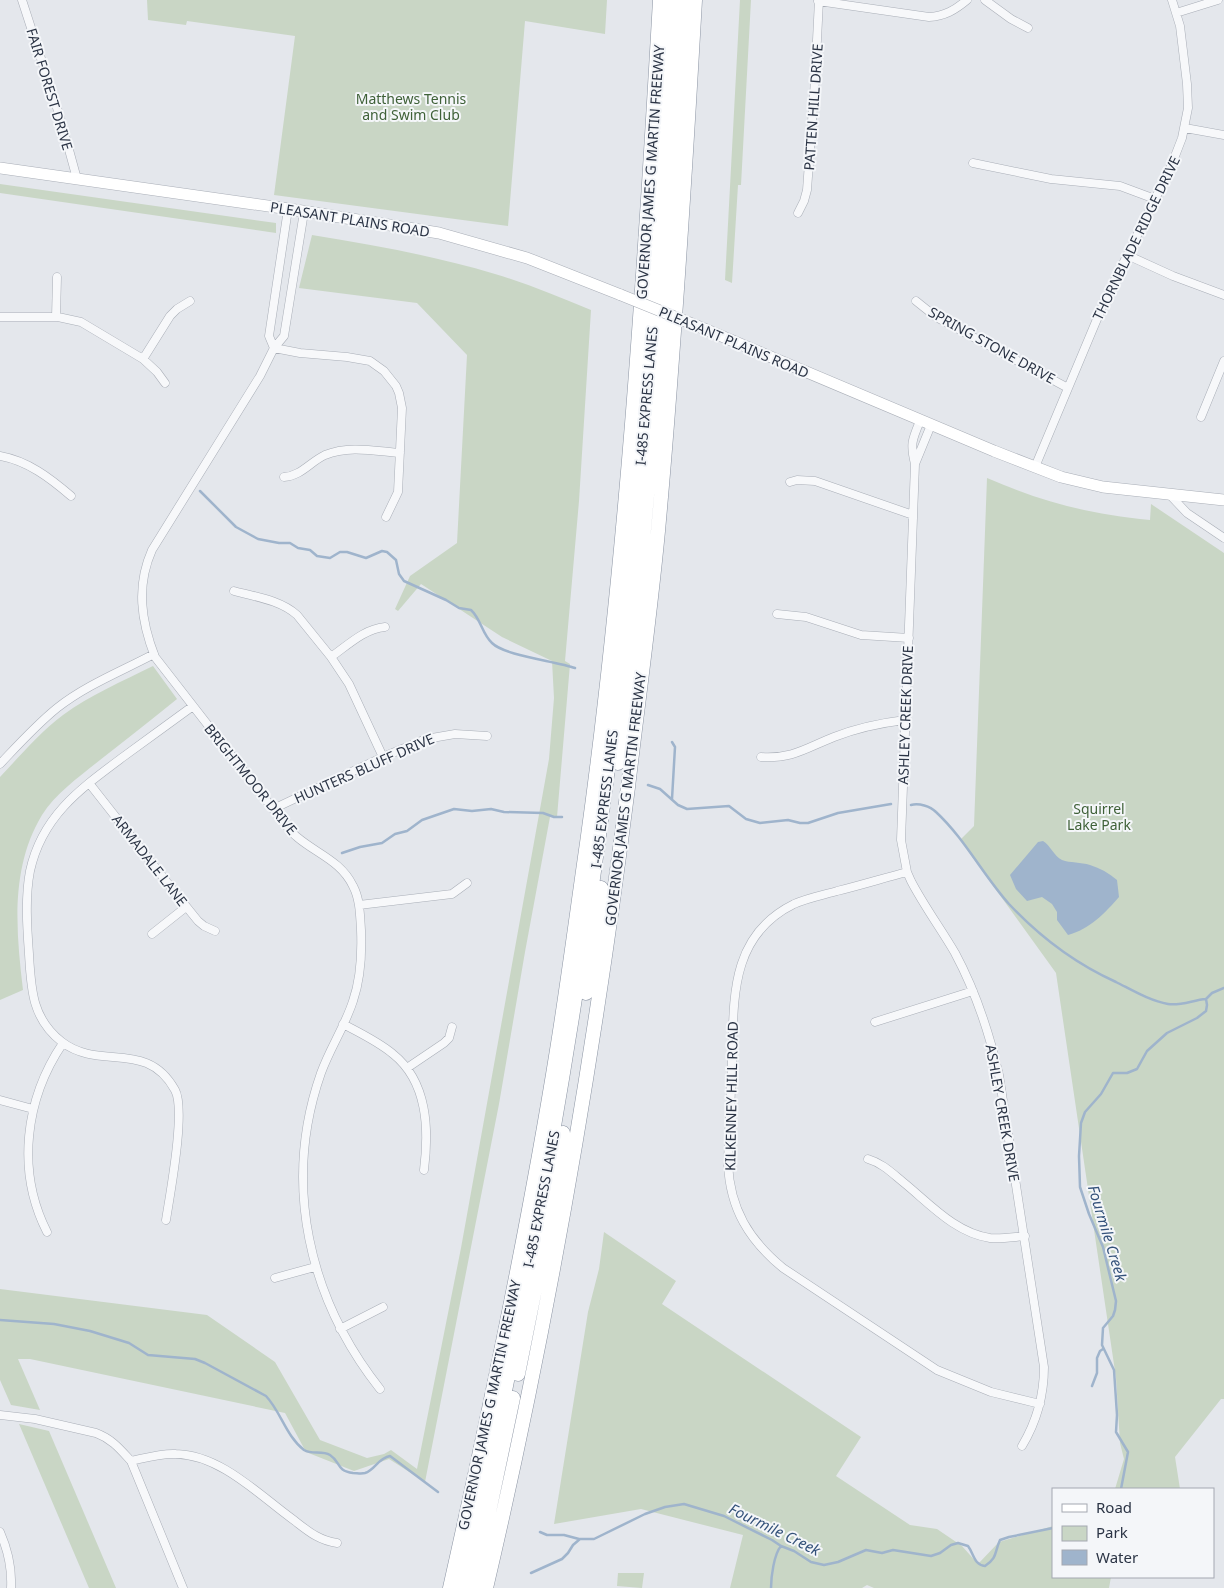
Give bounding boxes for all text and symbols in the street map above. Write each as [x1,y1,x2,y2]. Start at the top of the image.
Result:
street label: FAIR FOREST DRIVE [22,26,78,152]
street label: PATTEN HILL DRIVE [799,43,827,171]
street label: GOVERNOR JAMES G MARTIN FREEWAY [632,44,668,300]
park label: Matthews Tennis and Swim Club [356,89,467,124]
street label: THORNBLADE RIDGE DRIVE [1088,153,1184,323]
street label: PLEASANT PLAINS ROAD [269,197,431,241]
street label: PLEASANT PLAINS ROAD [656,302,812,382]
street label: SPRING STONE DRIVE [925,302,1059,388]
street label: I-485 EXPRESS LANES [630,325,662,466]
street label: ASHLEY CREEK DRIVE [893,645,917,785]
street label: GOVERNOR JAMES G MARTIN FREEWAY [600,671,650,927]
street label: BRIGHTMOOR DRIVE [200,720,302,838]
street label: I-485 EXPRESS LANES [586,728,622,869]
street label: HUNTERS BLUFF DRIVE [291,729,437,807]
park label: Squirrel Lake Park [1067,799,1131,834]
street label: ARMADALE LANE [108,810,192,910]
street label: KILKENNEY HILL ROAD [720,1021,742,1171]
street label: ASHLEY CREEK DRIVE [982,1043,1024,1183]
street label: I-485 EXPRESS LANES [518,1129,564,1269]
water label: Fourmile Creek [1084,1183,1132,1284]
street label: GOVERNOR JAMES G MARTIN FREEWAY [453,1278,525,1532]
legend [1052,1488,1214,1578]
text: Road [1096,1497,1132,1517]
water label: Fourmile Creek [726,1498,825,1560]
text: Park [1096,1522,1128,1542]
text: Water [1096,1547,1138,1567]

